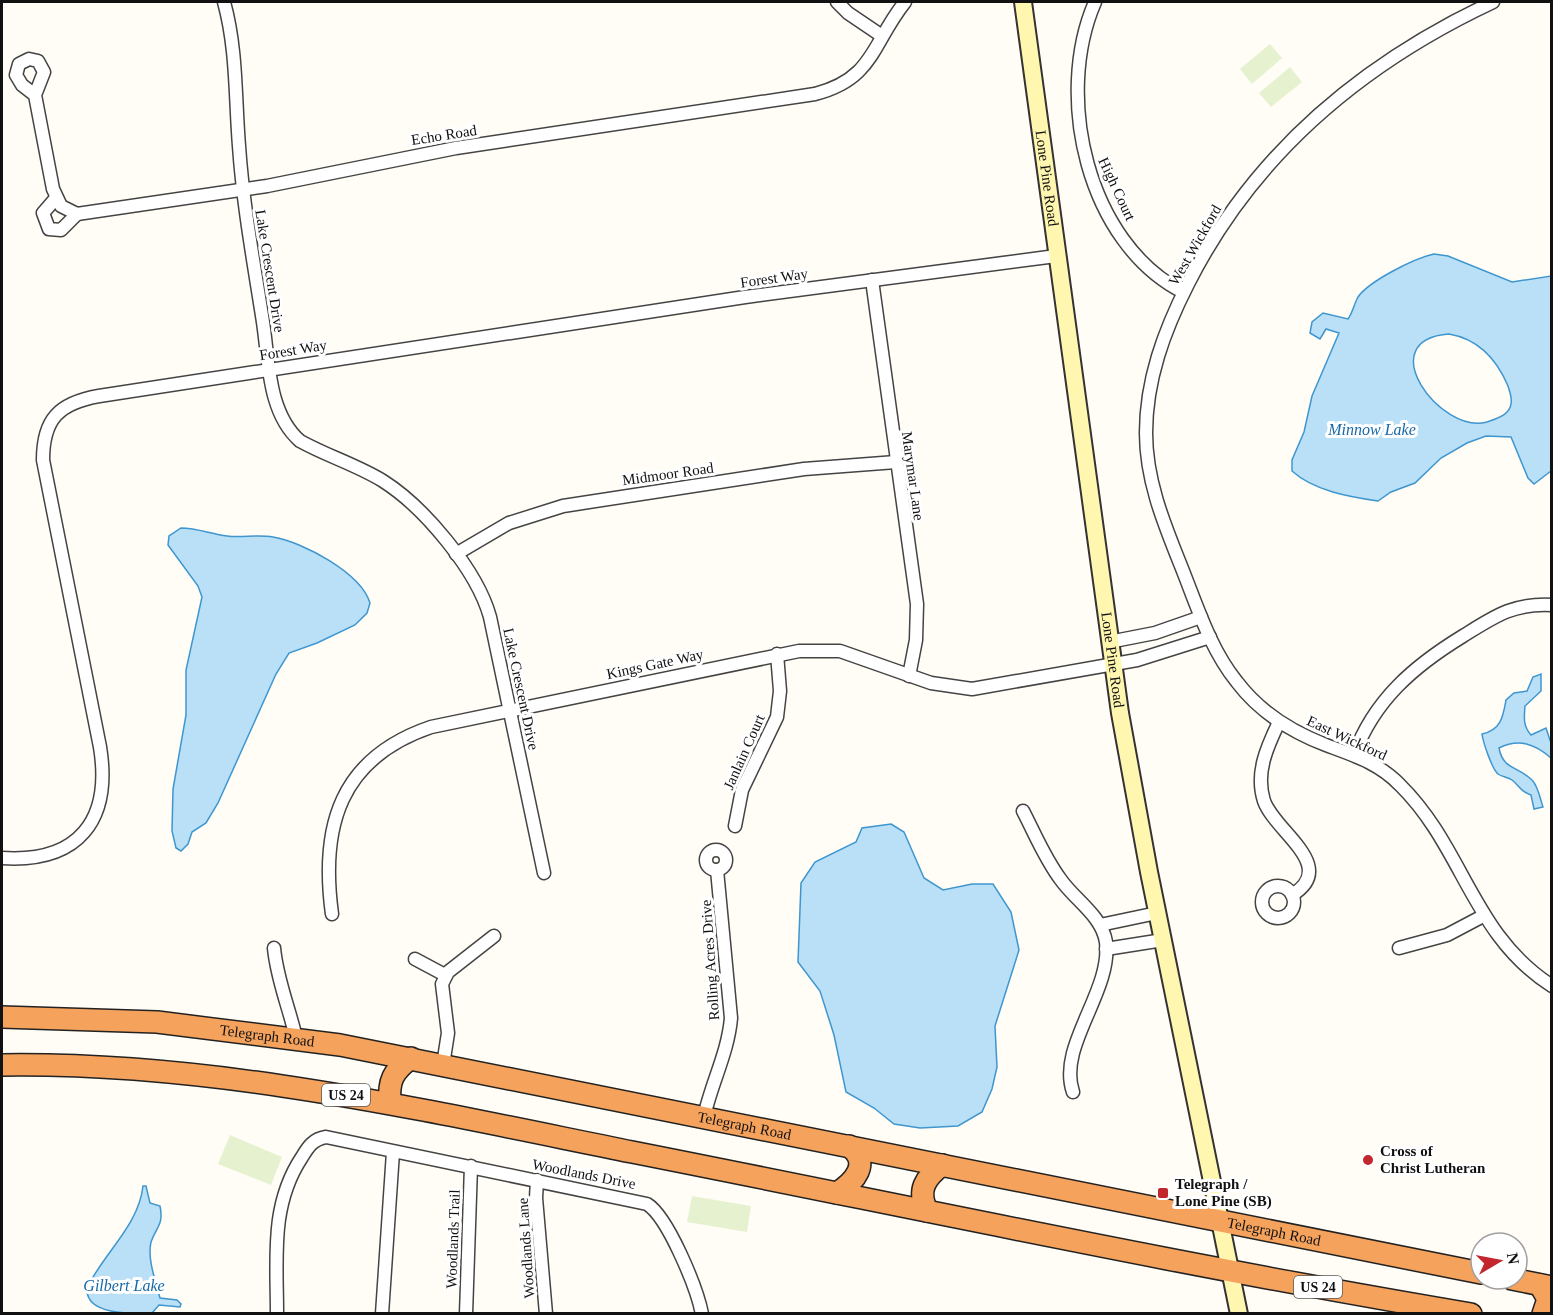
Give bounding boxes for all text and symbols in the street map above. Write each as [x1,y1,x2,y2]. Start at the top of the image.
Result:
street label: Echo Road [410,122,478,148]
street label: Lone Pine Road [1033,129,1062,228]
street label: High Court [1095,155,1139,224]
street label: West Wickford [1166,202,1225,288]
street label: Lake Crescent Drive [252,208,288,334]
street label: Forest Way [739,265,809,291]
street label: Forest Way [258,337,328,363]
water label: Minnow Lake [1327,421,1416,438]
street label: Marymar Lane [899,431,927,522]
street label: Midmoor Road [621,460,715,488]
street label: Lone Pine Road [1098,611,1127,709]
street label: Lake Crescent Drive [500,627,542,752]
street label: Kings Gate Way [605,646,705,682]
street label: Janlain Court [720,711,768,792]
street label: East Wickford [1305,713,1390,764]
street label: Rolling Acres Drive [698,899,722,1021]
street label: Telegraph Road [219,1022,316,1050]
road number: US 24 [322,1084,370,1106]
street label: Telegraph Road [696,1109,793,1143]
place label: Cross of Christ Lutheran [1380,1143,1486,1176]
marker: Cross of Christ Lutheran [1361,1153,1375,1167]
street label: Woodlands Drive [531,1156,637,1192]
place label: Telegraph / Lone Pine (SB) [1175,1176,1272,1210]
marker: Telegraph / Lone Pine (SB) [1156,1186,1170,1200]
street label: Woodlands Trail [443,1189,463,1289]
street label: Woodlands Lane [514,1197,537,1299]
street label: Telegraph Road [1226,1214,1323,1249]
north arrow [1469,1231,1529,1291]
text: N [1504,1251,1523,1266]
road number: US 24 [1294,1276,1342,1298]
water label: Gilbert Lake [83,1277,165,1294]

